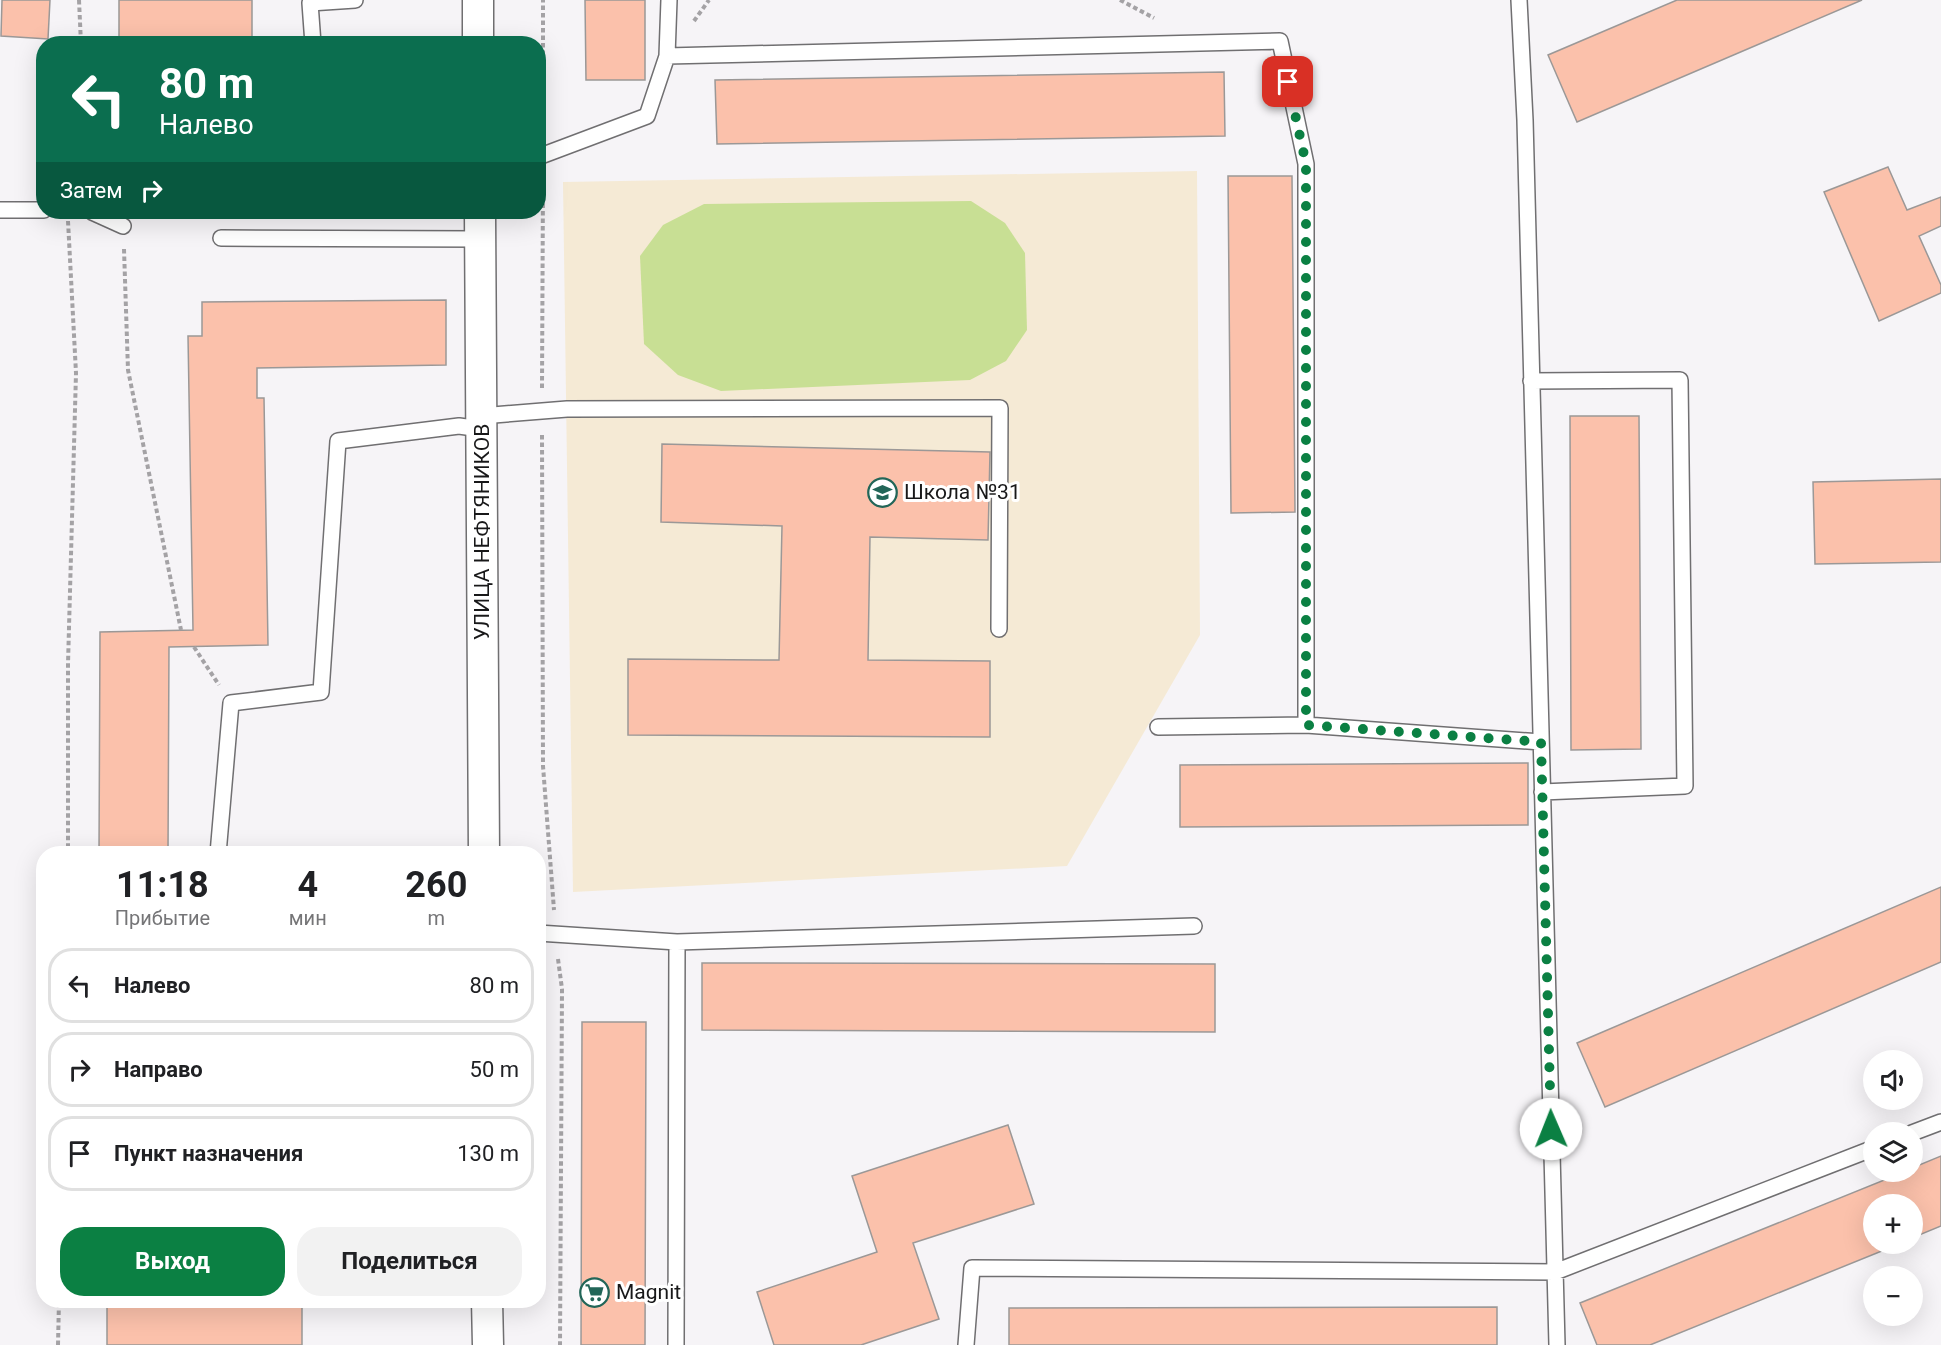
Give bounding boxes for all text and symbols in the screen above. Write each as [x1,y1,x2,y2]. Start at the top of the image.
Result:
pin [1262,56,1313,107]
text: 80 m [159,59,254,108]
icon: left [60,60,138,138]
icon: arrive [1271,65,1304,98]
text: Налево [159,109,254,141]
icon: right [135,174,168,207]
text: Затем [60,178,123,203]
street label: УЛИЦА НЕФТЯНИКОВ [470,424,494,640]
school or university icon: Школа №31 [867,476,899,508]
place label: Школа №31 [904,480,1021,504]
text: 11:18 [116,864,209,906]
text: 4 [297,864,318,906]
text: 260 [405,864,467,906]
text: Прибытие [115,906,210,930]
text: мин [289,906,327,930]
text: m [428,906,445,930]
icon: left [63,969,96,1002]
text: Налево [114,973,191,998]
text: 80 m [470,973,519,998]
map controls [1863,1050,1923,1326]
button: sound [1863,1050,1923,1110]
icon: right [63,1053,96,1086]
text: Направо [114,1057,203,1082]
text: 50 m [470,1057,519,1082]
position arrow [1519,1097,1583,1161]
button: layers [1863,1122,1923,1182]
icon: arrive [63,1137,96,1170]
text: Пункт назначения [114,1141,303,1166]
text: 130 m [457,1141,519,1166]
button: + [1863,1194,1923,1254]
button: Выход [60,1227,285,1296]
button: Поделиться [297,1227,522,1296]
button: − [1863,1266,1923,1326]
supermarket icon: Magnit [579,1276,611,1308]
place label: Magnit [616,1280,681,1304]

